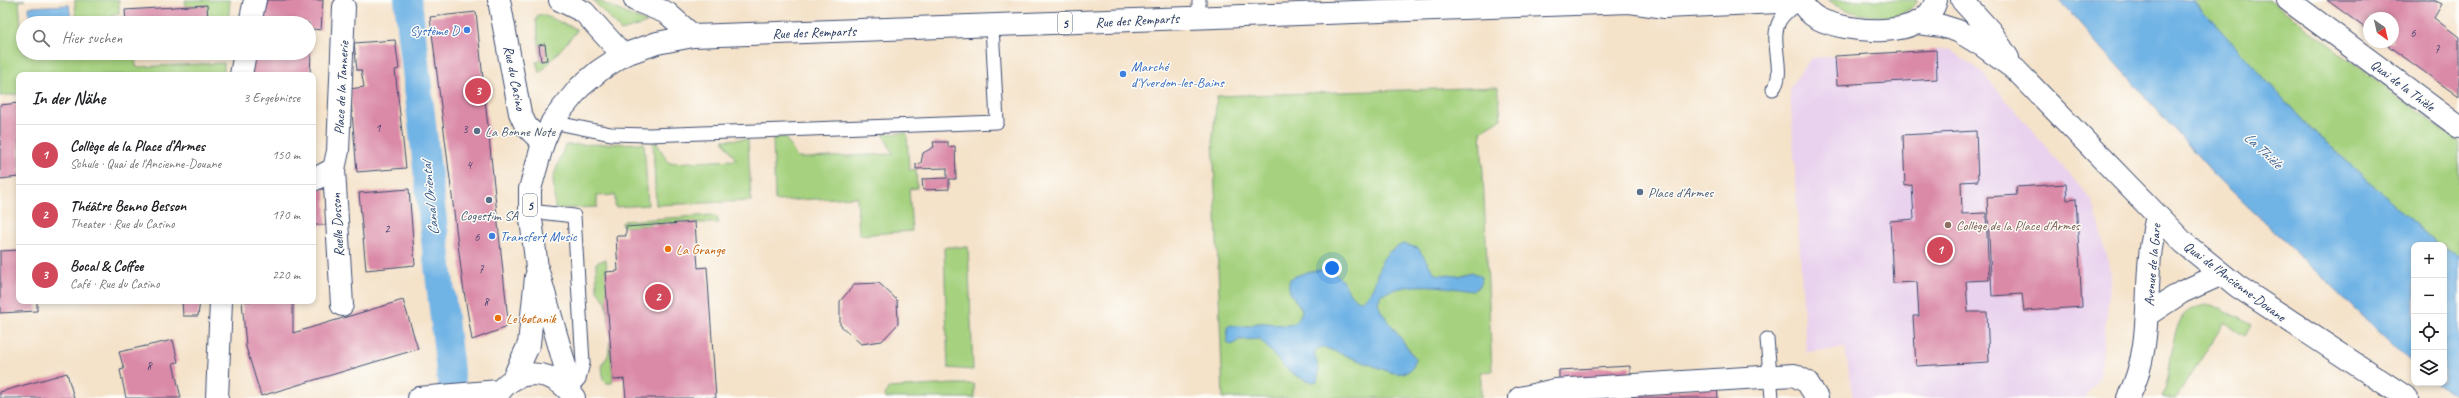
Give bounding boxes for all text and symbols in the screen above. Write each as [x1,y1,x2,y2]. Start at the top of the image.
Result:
street label: Rue des Remparts [1095,10,1180,31]
road number: 5 [1058,12,1072,34]
north arrow [2363,12,2399,48]
search box [16,16,316,60]
place label: Système D [410,22,461,39]
street label: Rue des Remparts [772,23,857,42]
marker: Système D [462,25,472,35]
house number: 6 [2410,25,2416,41]
icon: search [30,27,52,49]
text: Hier suchen [62,29,122,48]
street label: Place de la Tannerie [331,39,353,135]
house number: 7 [2434,41,2440,57]
street label: Rue du Casino [500,44,529,113]
street label: Quai de la Thièle [2367,56,2439,116]
place label: Marché d'Yverdon-les-Bains [1131,58,1225,91]
marker: Marché d'Yverdon-les-Bains [1118,69,1128,79]
pin: 3 [465,76,491,106]
text: In der Nähe [32,88,105,109]
text: 3 Ergebnisse [244,90,300,106]
house number: 1 [375,120,381,136]
house number: 3 [462,121,469,137]
place label: La Bonne Note [485,123,557,140]
marker: La Bonne Note [472,126,482,136]
water label: La Thièle [2240,128,2287,174]
text: Collège de la Place d’Armes [70,137,205,156]
text: 1 [42,147,48,163]
text: 150 m [272,147,300,163]
text: Schule · Quai de l'Ancienne-Douane [70,156,221,172]
water label: Canal Oriental [417,156,444,236]
house number: 4 [466,157,473,173]
place label: Place d'Armes [1648,184,1714,201]
marker: Place d'Armes [1635,187,1645,197]
street label: Ruelle Dosson [327,192,348,257]
road number: 5 [523,194,537,216]
marker: Cogestim SA [484,195,494,205]
text: Théâtre Benno Besson [70,197,186,216]
text: 2 [42,207,48,223]
text: 170 m [272,207,300,223]
place label: Cogestim SA [460,207,519,224]
text: Theater · Rue du Casino [70,216,175,232]
place label: Collège de la Place d'Armes [1956,217,2081,234]
marker: Collège de la Place d'Armes [1943,220,1953,230]
house number: 2 [384,221,391,237]
street label: Avenue de la Gare [2140,222,2165,307]
place label: Transfert Music [500,228,578,245]
house number: 6 [474,229,480,245]
marker: Transfert Music [487,231,497,241]
pin: 1 [1927,235,1953,265]
street label: Quai de l'Ancienne-Douane [2180,238,2290,326]
place label: La Grange [676,241,726,258]
map controls [2411,242,2447,386]
button: + [2411,242,2447,278]
marker: La Grange [663,244,673,254]
text: Bocal & Coffee [70,257,143,276]
your location [1322,258,1342,278]
house number: 7 [478,261,484,277]
text: 3 [42,267,48,283]
text: 220 m [272,267,300,283]
text: Café · Rue du Casino [70,276,160,292]
button: − [2411,278,2447,314]
pin: 2 [645,282,671,312]
house number: 8 [483,294,490,310]
place label: Le bøtanik [506,310,557,327]
marker: Le bøtanik [493,313,503,323]
button: locate [2411,314,2447,350]
button: layers [2411,350,2447,386]
house number: 8 [146,358,153,374]

